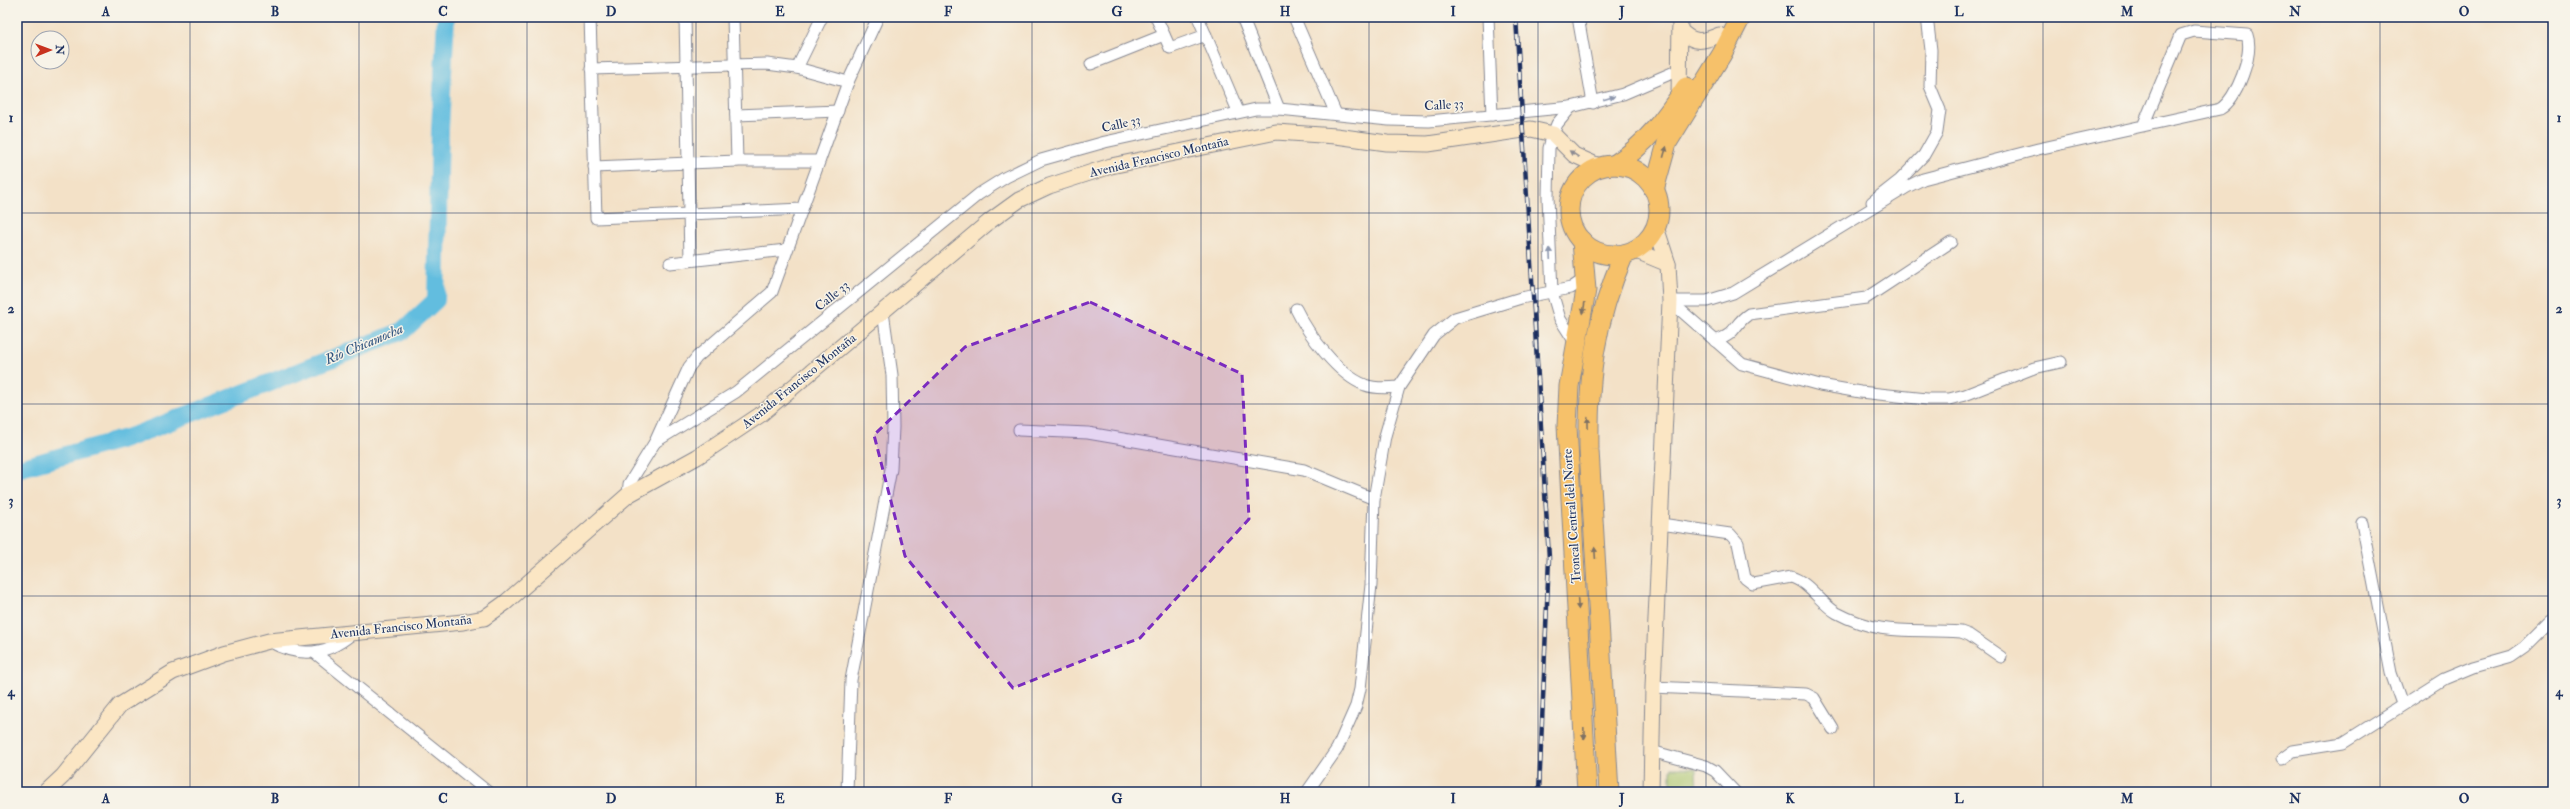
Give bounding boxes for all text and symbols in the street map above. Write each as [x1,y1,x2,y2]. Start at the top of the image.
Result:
text: A [101,4,111,20]
text: B [271,4,279,20]
text: C [438,4,448,20]
text: D [606,4,617,20]
text: E [775,4,785,20]
text: F [944,4,953,20]
text: G [1112,4,1123,20]
text: H [1280,4,1291,20]
text: I [1450,4,1456,20]
text: J [1618,4,1625,21]
text: K [1785,4,1795,20]
text: L [1954,4,1964,20]
text: M [2120,4,2134,20]
text: N [2288,4,2301,20]
text: O [2459,4,2470,20]
north arrow [30,30,70,70]
text: N [53,44,66,56]
one-way arrow [1603,95,1615,101]
street label: Calle 33 [1424,96,1464,114]
text: 1 [9,110,14,126]
text: 1 [2557,110,2562,126]
street label: Calle 33 [1100,112,1142,136]
street label: Avenida Francisco Montaña [1087,133,1231,181]
one-way arrow [1662,146,1668,159]
one-way arrow [1569,150,1579,158]
one-way arrow [1547,248,1554,260]
street label: Calle 33 [812,277,852,315]
text: 2 [8,301,15,317]
text: 2 [2556,301,2563,317]
one-way arrow [1581,302,1587,314]
water label: Río Chicamocha [321,320,406,368]
street label: Avenida Francisco Montaña [738,330,860,433]
one-way arrow [1585,416,1591,429]
street label: Troncal Central del Norte [1559,448,1585,584]
text: 3 [9,493,14,509]
text: 3 [2557,493,2562,509]
one-way arrow [1592,547,1599,559]
one-way arrow [1574,598,1581,610]
street label: Avenida Francisco Montaña [328,612,473,642]
text: 4 [6,684,15,700]
text: 4 [2554,684,2563,700]
one-way arrow [1581,728,1588,740]
text: A [101,791,111,807]
text: B [271,791,279,807]
text: C [438,791,448,807]
text: D [606,791,617,807]
text: E [775,791,785,807]
text: F [944,791,953,807]
text: G [1112,791,1123,807]
text: H [1280,791,1291,807]
text: I [1450,791,1456,807]
text: J [1618,791,1625,808]
text: K [1785,791,1795,807]
text: L [1954,791,1964,807]
text: M [2120,791,2134,807]
text: N [2288,791,2301,807]
text: O [2459,791,2470,807]

